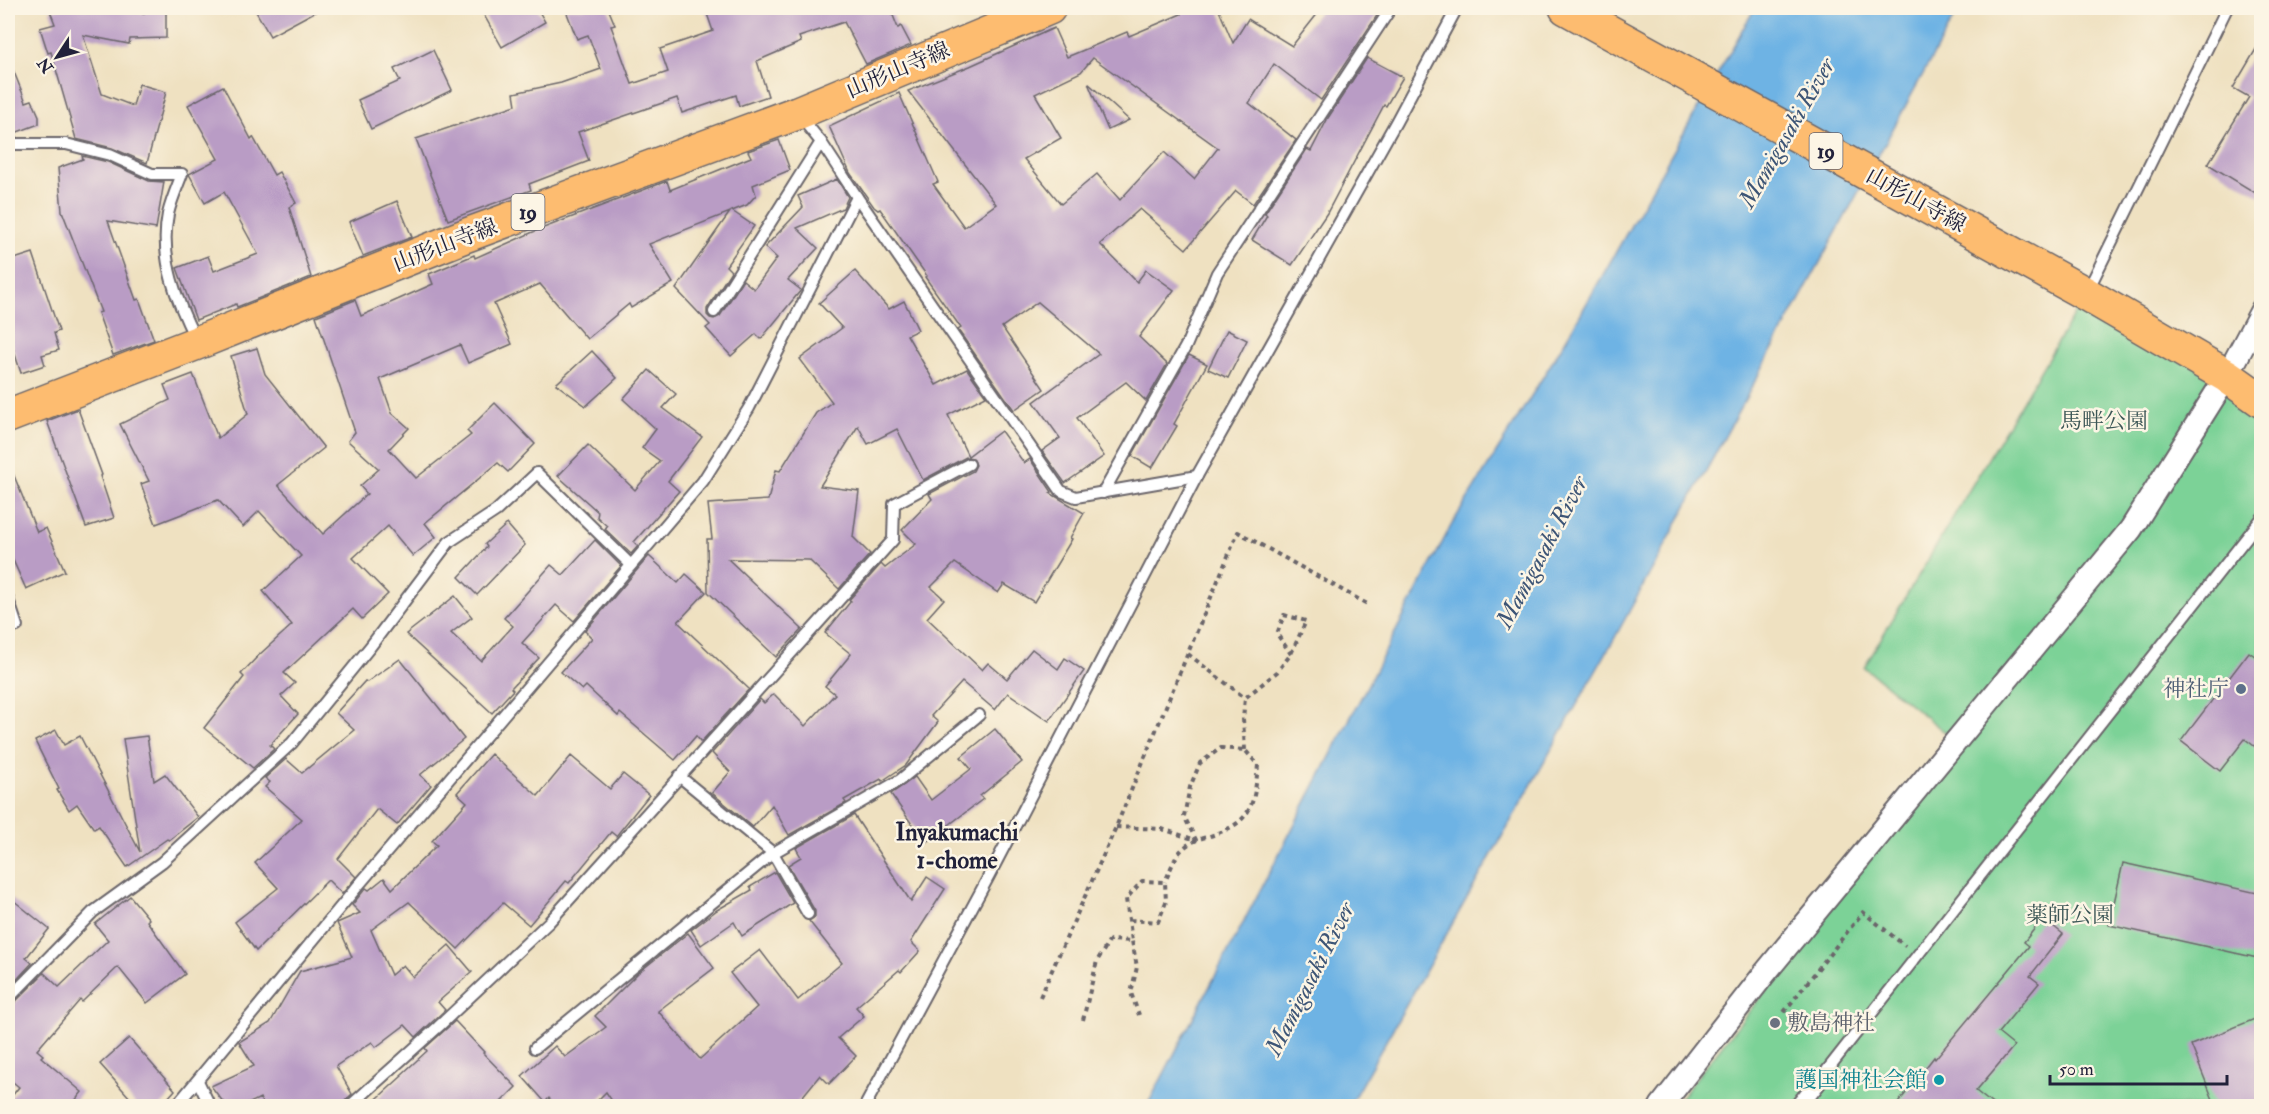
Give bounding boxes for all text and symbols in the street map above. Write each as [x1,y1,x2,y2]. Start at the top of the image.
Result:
north arrow [27,27,87,87]
street label: 山形山寺線 [842,36,954,104]
water label: Mamigasaki River [1731,52,1843,215]
text: N [33,53,59,78]
road number: 19 [1810,133,1842,169]
street label: 山形山寺線 [1861,161,1971,239]
road number: 19 [512,194,544,230]
street label: 山形山寺線 [389,212,501,278]
park label: 馬畔公園 [2060,407,2148,435]
water label: Mamigasaki River [1488,470,1596,635]
place label: 神社庁 [2163,675,2229,703]
marker: 神社庁 [2234,682,2248,696]
district label: Inyakumachi 1-chome [895,817,1019,876]
water label: Mamigasaki River [1257,896,1362,1063]
park label: 薬師公園 [2026,901,2114,929]
place label: 敷島神社 [1787,1009,1875,1037]
marker: 敷島神社 [1768,1016,1782,1030]
scale bar [2050,1048,2227,1086]
text: 50 m [2059,1058,2094,1081]
place label: 護国神社会館 [1795,1066,1927,1094]
marker: 護国神社会館 [1932,1073,1946,1087]

